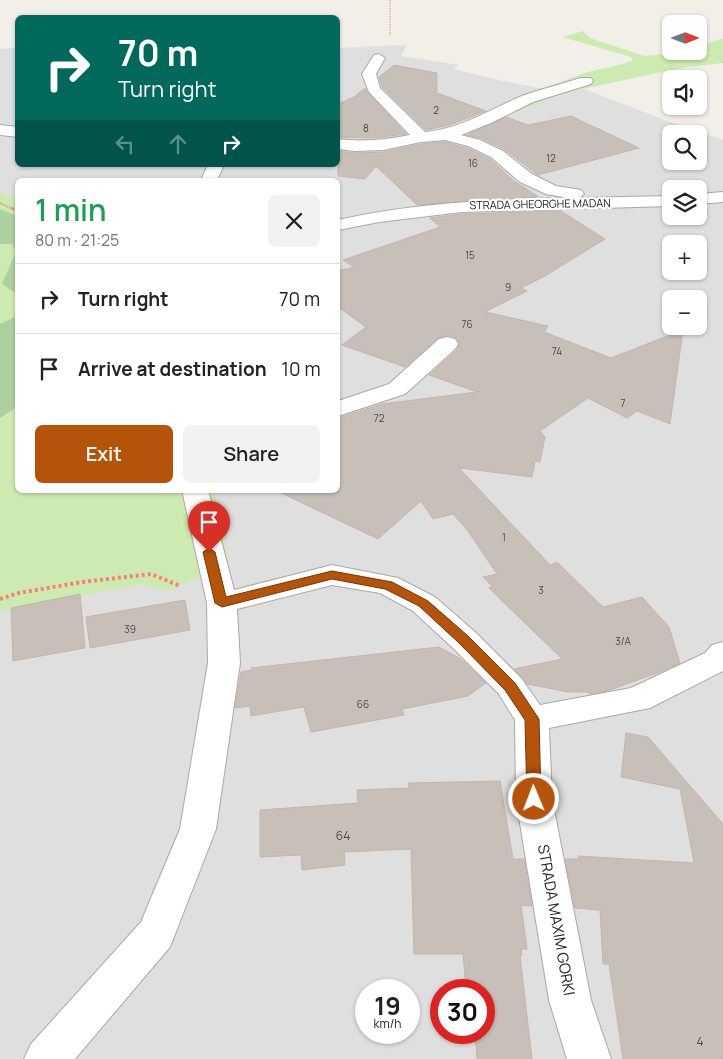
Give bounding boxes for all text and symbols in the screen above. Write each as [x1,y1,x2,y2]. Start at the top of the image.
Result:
north arrow [662,15,708,60]
map controls [662,15,707,335]
text: 70 m [118,29,198,77]
icon: right [35,35,100,100]
button: sound [662,70,707,115]
text: Turn right [118,74,216,104]
house number: 2 [433,103,439,117]
house number: 8 [363,121,369,135]
button: search [662,125,707,170]
icon: left [111,130,139,158]
icon: ahead [164,130,192,158]
icon: right [217,130,245,158]
house number: 12 [546,151,556,165]
house number: 16 [468,156,478,170]
button: layers [662,180,707,225]
text: 1 min [35,189,107,230]
button: close [268,195,320,247]
street label: STRADA GHEORGHE MADAN [469,195,611,212]
text: 80 m · 21:25 [35,229,119,251]
button: + [662,235,707,280]
house number: 15 [465,248,475,262]
house number: 9 [505,280,511,294]
icon: right [35,285,63,313]
text: Turn right [78,286,168,312]
text: 70 m [279,286,320,312]
button: − [662,290,707,335]
house number: 76 [461,317,473,331]
house number: 74 [552,344,562,358]
icon: arrive [35,355,63,383]
text: Arrive at destination [78,356,267,382]
text: 10 m [282,356,321,382]
house number: 7 [620,396,626,410]
house number: 72 [374,411,385,425]
button: Exit [35,425,173,483]
button: Share [183,425,320,483]
pin [188,501,230,552]
icon: arrive [195,508,223,536]
house number: 1 [502,530,506,544]
house number: 3 [538,583,544,597]
house number: 39 [124,622,136,636]
house number: 3/A [615,634,632,648]
house number: 66 [357,697,369,711]
position arrow [507,772,559,824]
house number: 64 [336,827,350,844]
street label: STRADA MAXIM GORKI [533,843,580,997]
speed limit sign: 30 [430,979,495,1044]
text: 19 [374,988,401,1023]
text: km/h [374,1015,401,1032]
house number: 4 [696,1033,704,1050]

